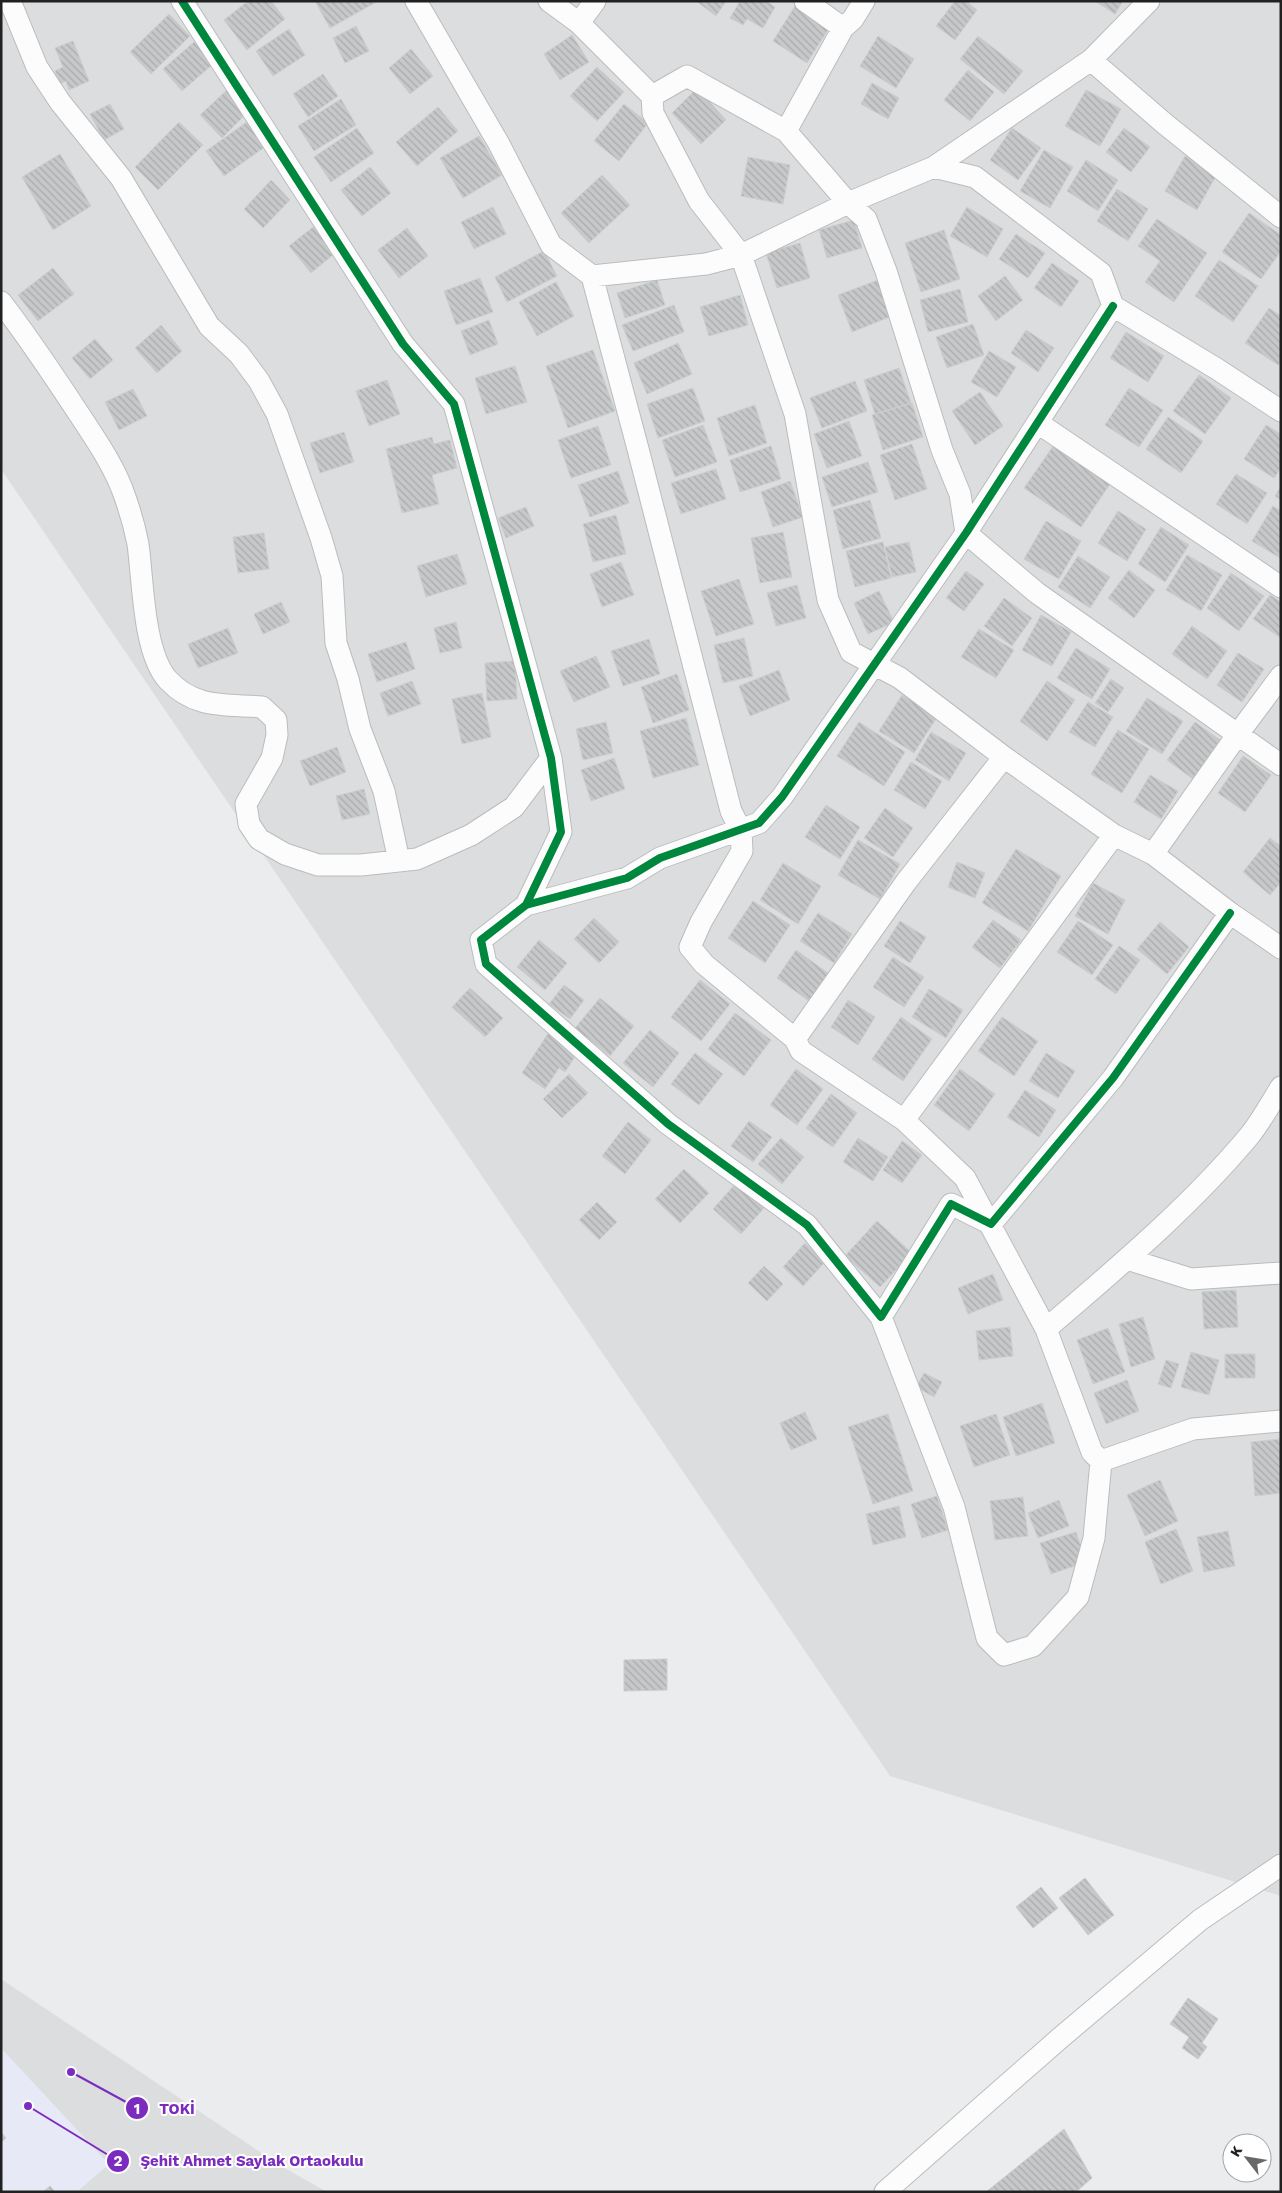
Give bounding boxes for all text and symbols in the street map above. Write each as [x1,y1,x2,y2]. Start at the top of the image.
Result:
callout: TOKİ [124,2093,205,2123]
text: 1 [134,2100,140,2118]
text: TOKİ [159,2100,195,2118]
north arrow [1222,2133,1272,2183]
text: K [1227,2143,1245,2160]
callout: Şehit Ahmet Saylak Ortaokulu [105,2146,374,2176]
text: 2 [114,2152,123,2170]
text: Şehit Ahmet Saylak Ortaokulu [140,2152,364,2170]

